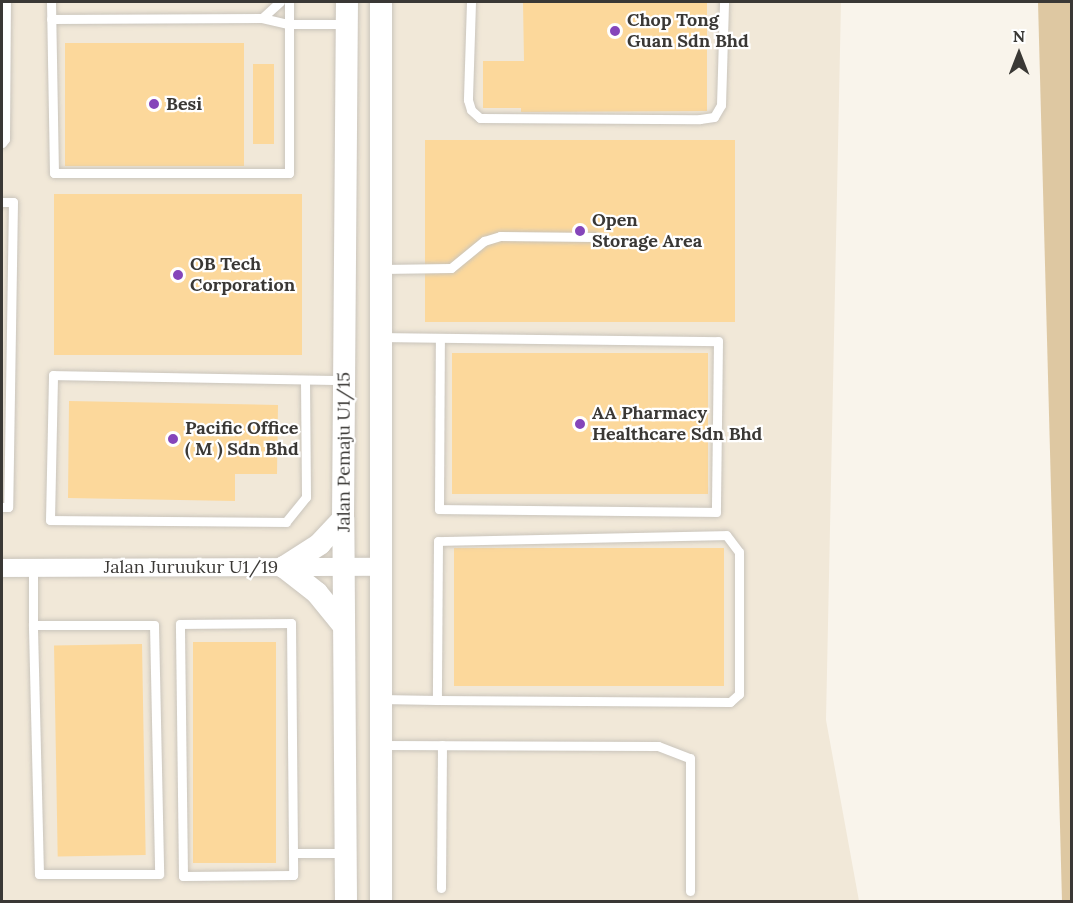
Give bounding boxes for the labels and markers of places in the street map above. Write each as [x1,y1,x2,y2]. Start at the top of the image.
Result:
place label: Chop Tong Guan Sdn Bhd [627,10,749,52]
marker: Chop Tong Guan Sdn Bhd [608,24,622,38]
place label: Besi [166,93,202,115]
marker: Besi [147,97,161,111]
place label: Open Storage Area [592,210,702,252]
marker: Open Storage Area [573,224,587,238]
place label: OB Tech Corporation [190,254,295,296]
marker: OB Tech Corporation [171,268,185,282]
place label: AA Pharmacy Healthcare Sdn Bhd [592,403,762,446]
marker: AA Pharmacy Healthcare Sdn Bhd [573,417,587,431]
place label: Pacific Office ( M ) Sdn Bhd [185,418,299,460]
marker: Pacific Office ( M ) Sdn Bhd [166,432,180,446]

